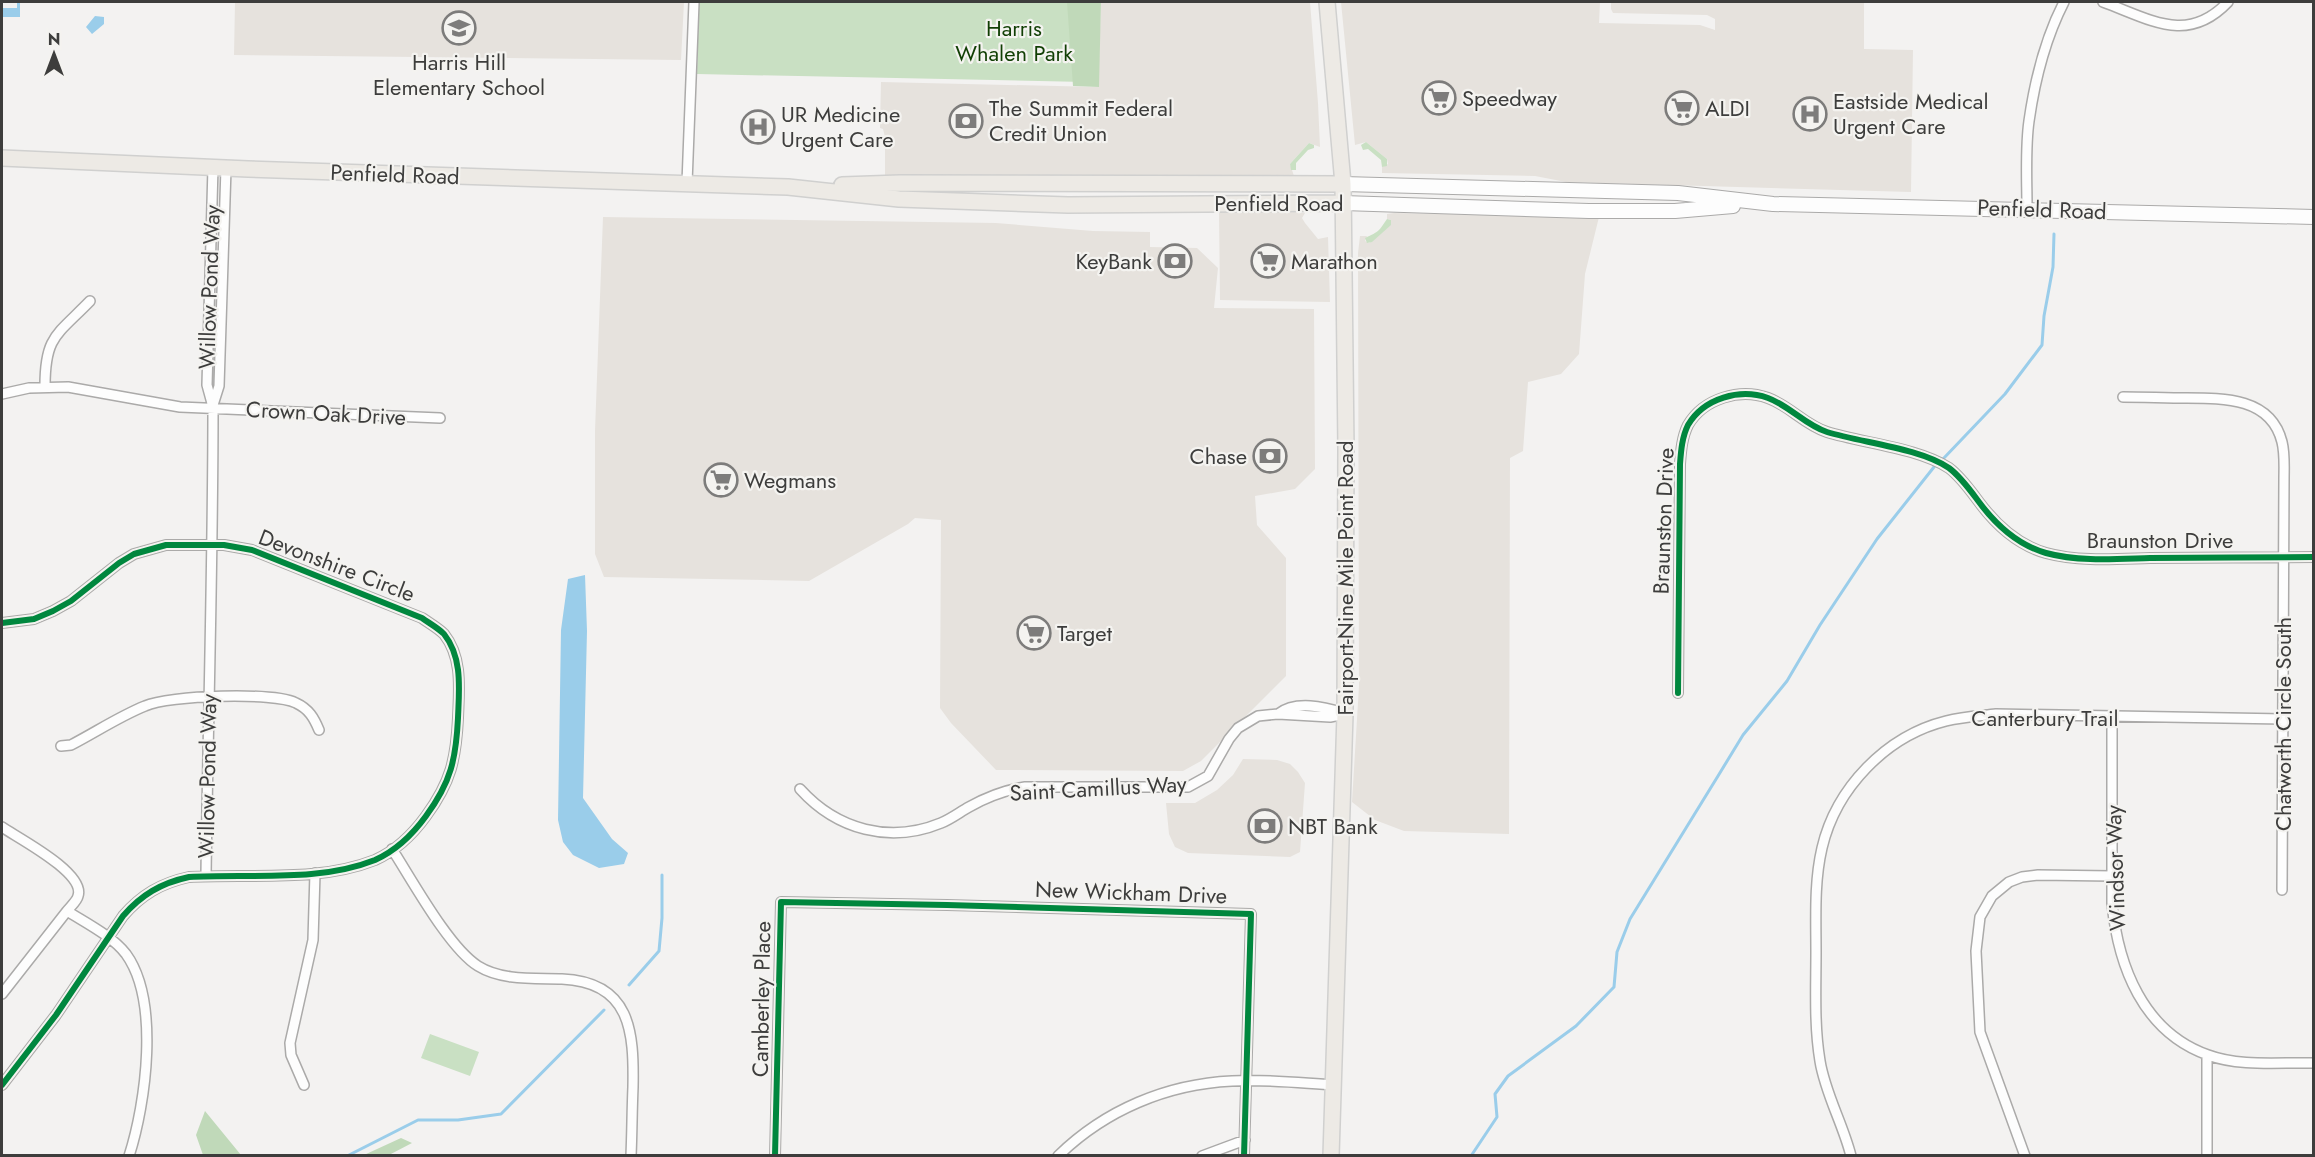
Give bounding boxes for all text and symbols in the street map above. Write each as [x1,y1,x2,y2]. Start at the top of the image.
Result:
school or university icon: Harris Hill Elementary School [441,10,477,46]
park label: Harris Whalen Park [955,12,1073,69]
north arrow [24,24,84,84]
text: N [48,28,60,51]
place label: Harris Hill Elementary School [373,46,545,103]
supermarket icon: Speedway [1421,80,1457,116]
place label: Speedway [1462,82,1557,114]
place label: Eastside Medical Urgent Care [1833,85,1988,142]
supermarket icon: ALDI [1664,90,1700,126]
place label: The Summit Federal Credit Union [989,92,1173,149]
place label: ALDI [1705,92,1750,124]
hospital icon: Eastside Medical Urgent Care [1792,96,1828,132]
place label: UR Medicine Urgent Care [781,98,900,155]
bank icon: The Summit Federal Credit Union [948,103,984,139]
hospital icon: UR Medicine Urgent Care [740,109,776,145]
street label: Penfield Road [330,156,460,192]
street label: Penfield Road [1214,187,1344,219]
street label: Penfield Road [1977,191,2107,227]
street label: Willow Pond Way [190,204,228,370]
bank icon: KeyBank [1157,243,1193,279]
supermarket icon: Marathon [1250,243,1286,279]
place label: KeyBank [1075,245,1152,277]
place label: Marathon [1291,245,1378,277]
street label: Crown Oak Drive [245,393,407,433]
bank icon: Chase [1252,438,1288,474]
place label: Chase [1190,440,1247,472]
street label: Fairport-Nine Mile Point Road [1329,441,1361,715]
street label: Braunston Drive [1644,447,1682,595]
supermarket icon: Wegmans [703,462,739,498]
place label: Wegmans [744,464,836,496]
street label: Devonshire Circle [254,520,420,610]
street label: Braunston Drive [2087,524,2233,556]
supermarket icon: Target [1016,615,1052,651]
place label: Target [1057,617,1113,649]
street label: Chatworth Circle South [2267,617,2299,831]
street label: Willow Pond Way [190,693,224,859]
street label: Canterbury Trail [1971,702,2119,734]
street label: Saint Camillus Way [1009,767,1188,809]
street label: Windsor Way [2097,804,2133,932]
bank icon: NBT Bank [1247,808,1283,844]
place label: NBT Bank [1288,810,1378,842]
street label: New Wickham Drive [1034,873,1228,911]
street label: Camberley Place [744,921,778,1077]

